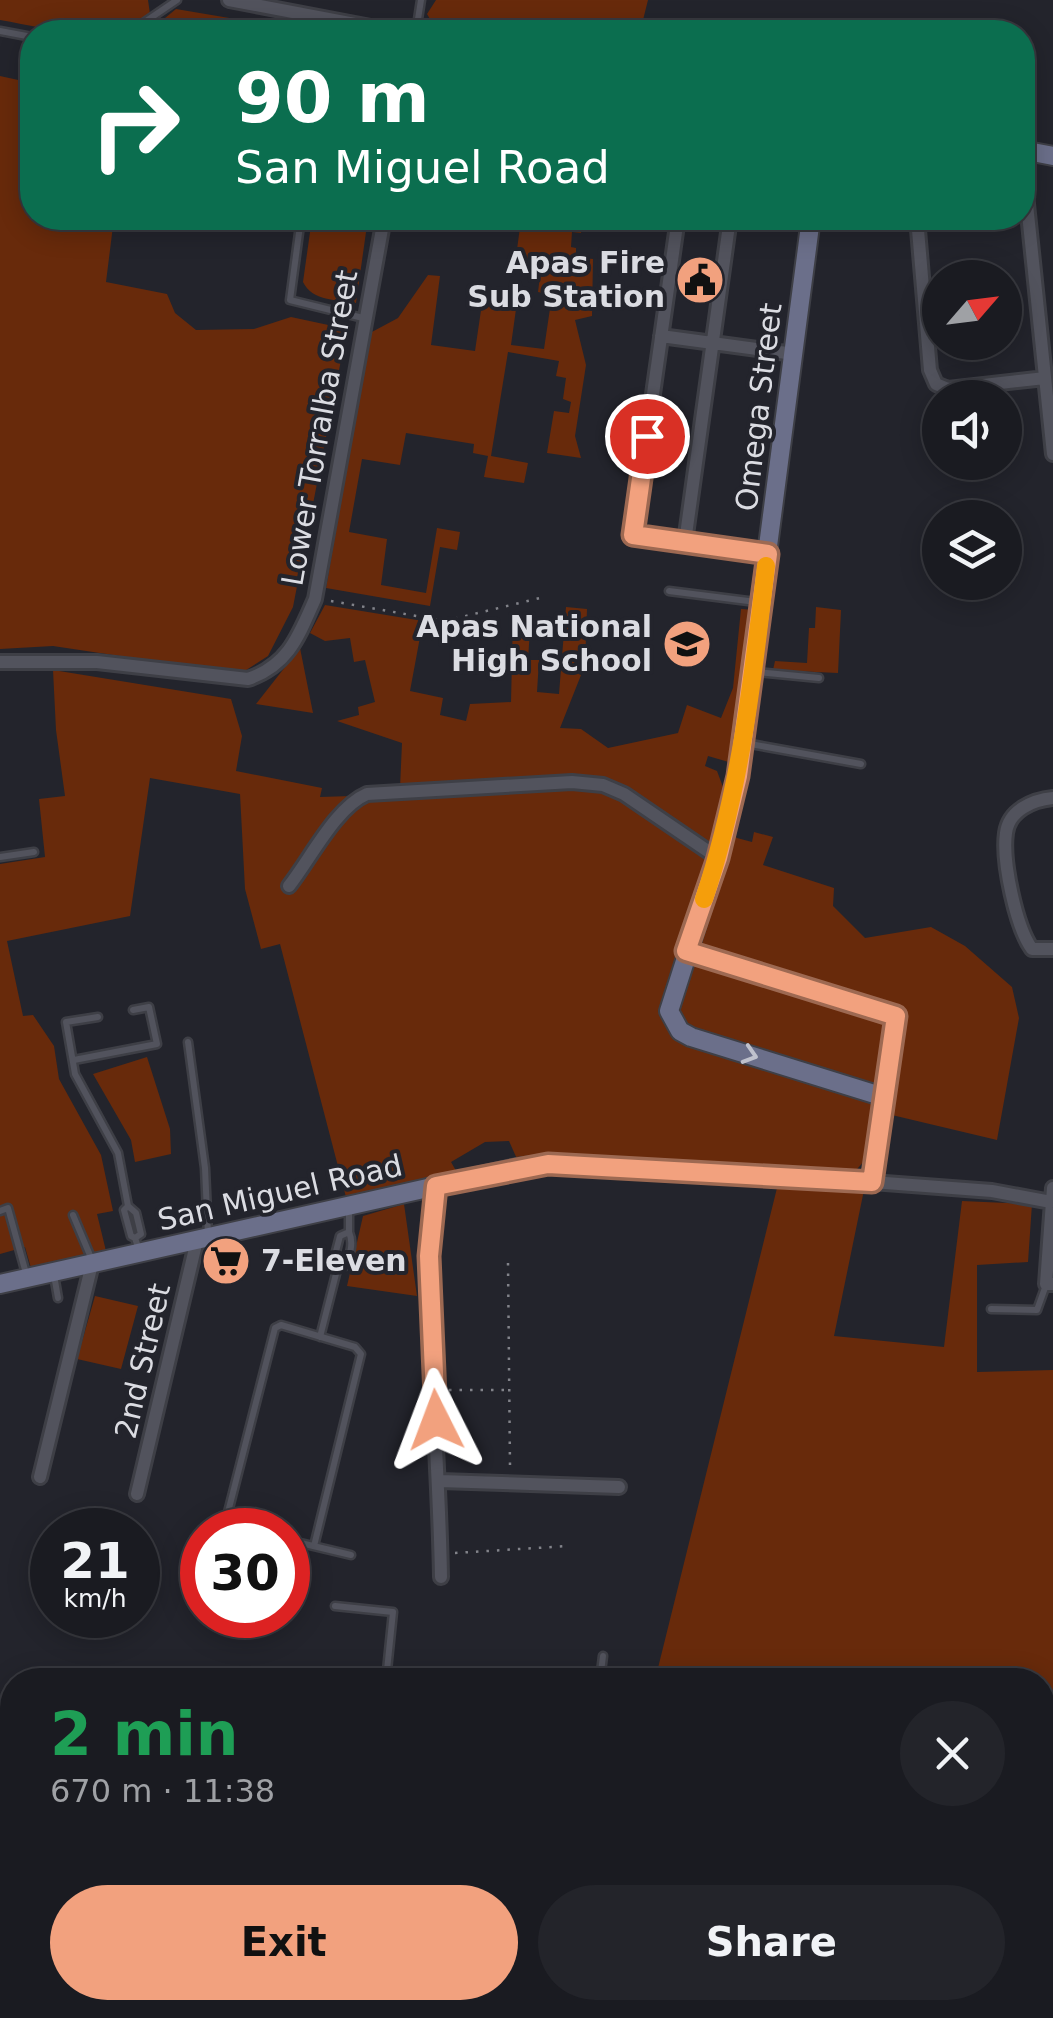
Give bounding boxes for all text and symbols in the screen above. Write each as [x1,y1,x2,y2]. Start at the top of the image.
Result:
text: 90 m [235,57,430,139]
icon: right [70,60,200,190]
text: San Miguel Road [235,141,610,194]
place label: Apas Fire Sub Station [467,245,665,314]
public building icon: Apas Fire Sub Station [674,254,726,306]
north arrow [922,260,1022,360]
map controls [922,260,1022,600]
street label: Lower Torralba Street [274,267,365,589]
street label: Omega Street [728,301,789,513]
button: sound [922,380,1022,480]
pin [605,394,690,479]
icon: arrive [620,409,675,464]
button: layers [922,500,1022,600]
place label: Apas National High School [416,609,652,678]
school or university icon: Apas National High School [661,618,713,670]
one-way arrow [741,1044,758,1064]
street label: San Miguel Road [154,1147,406,1238]
supermarket icon: 7-Eleven [200,1235,252,1287]
place label: 7-Eleven [261,1243,407,1278]
street label: 2nd Street [108,1280,177,1442]
position arrow [384,1368,488,1472]
speed limit sign: 30 [180,1508,310,1638]
text: 21 [60,1532,130,1590]
text: km/h [63,1584,127,1613]
text: 2 min [50,1699,238,1769]
button: close [900,1701,1005,1806]
text: 670 m · 11:38 [50,1772,275,1810]
button: Exit [50,1885,518,2000]
button: Share [538,1885,1005,2000]

